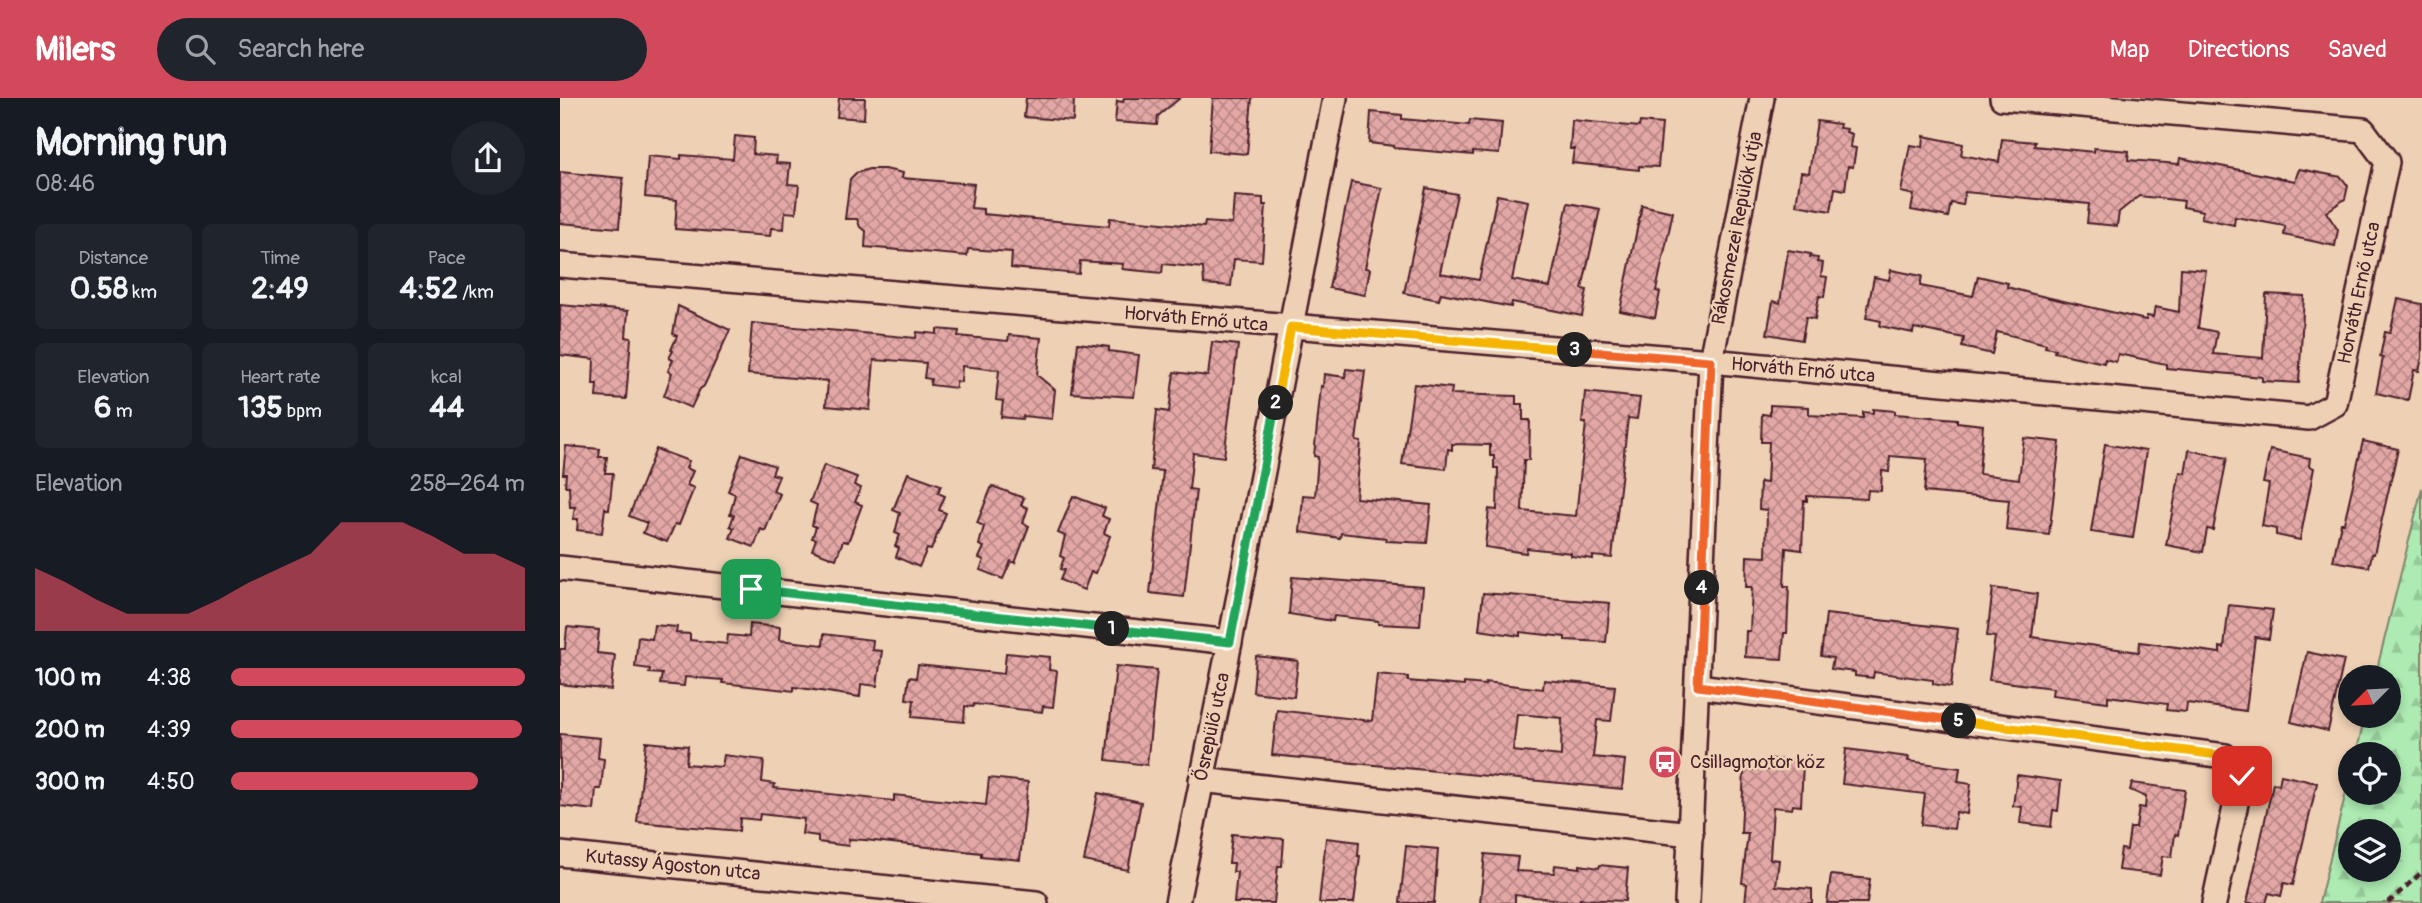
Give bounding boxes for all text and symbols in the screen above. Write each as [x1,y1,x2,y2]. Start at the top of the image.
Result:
search box [157,18,647,81]
text: Milers [35,29,115,70]
icon: search [181,30,219,68]
text: Search here [237,33,364,65]
text: Map [2110,35,2150,64]
text: Directions [2188,35,2289,64]
text: Saved [2327,35,2387,64]
text: Morning run [35,119,227,167]
button: share [451,121,525,195]
street label: Rákosmezei Repülők útja [1706,129,1768,327]
text: 08:46 [35,169,95,198]
street label: Horváth Ernő utca [2332,220,2386,366]
text: Distance [79,246,148,270]
text: Time [260,246,300,270]
text: Pace [428,246,465,270]
text: 0.58 [70,270,128,307]
text: 2:49 [251,270,309,307]
text: 4:52 [400,270,458,307]
text: km [128,280,157,304]
text: /km [458,280,494,304]
street label: Horváth Ernő utca [1123,301,1269,337]
pin: 3 [1558,332,1592,368]
text: 3 [1569,337,1580,361]
street label: Horváth Ernő utca [1730,352,1876,388]
text: Elevation [77,365,150,389]
text: Heart rate [240,365,320,389]
text: kcal [431,365,462,389]
pin: 2 [1258,386,1294,420]
text: 6 [94,389,112,426]
text: 135 [238,389,283,426]
text: 44 [429,389,464,426]
text: 2 [1270,390,1281,414]
text: m [112,399,133,423]
text: bpm [283,399,322,423]
text: Elevation [35,469,123,498]
text: 258–264 m [410,469,525,498]
pin [721,559,781,619]
icon: arrive [732,570,770,608]
pin: 4 [1684,570,1720,606]
text: 4 [1696,575,1707,599]
pin: 1 [1094,612,1130,646]
text: 1 [1108,616,1115,640]
text: 100 m [35,663,101,692]
text: 4:38 [147,663,191,692]
north arrow [2338,665,2401,728]
map controls [2338,665,2401,882]
street label: Ősrepülő utca [1189,670,1235,784]
pin: 5 [1942,704,1976,738]
text: 5 [1953,708,1964,732]
text: 200 m [35,715,105,744]
text: 4:39 [147,715,191,744]
button: locate [2338,742,2401,805]
bus stop icon: Csillagmotor köz [1646,743,1684,781]
pin [2212,746,2272,806]
place label: Csillagmotor köz [1690,750,1825,774]
icon: check [2223,757,2261,795]
text: 300 m [35,767,105,796]
text: 4:50 [147,767,195,796]
button: layers [2338,819,2401,882]
street label: Kutassy Ágoston utca [584,844,762,886]

